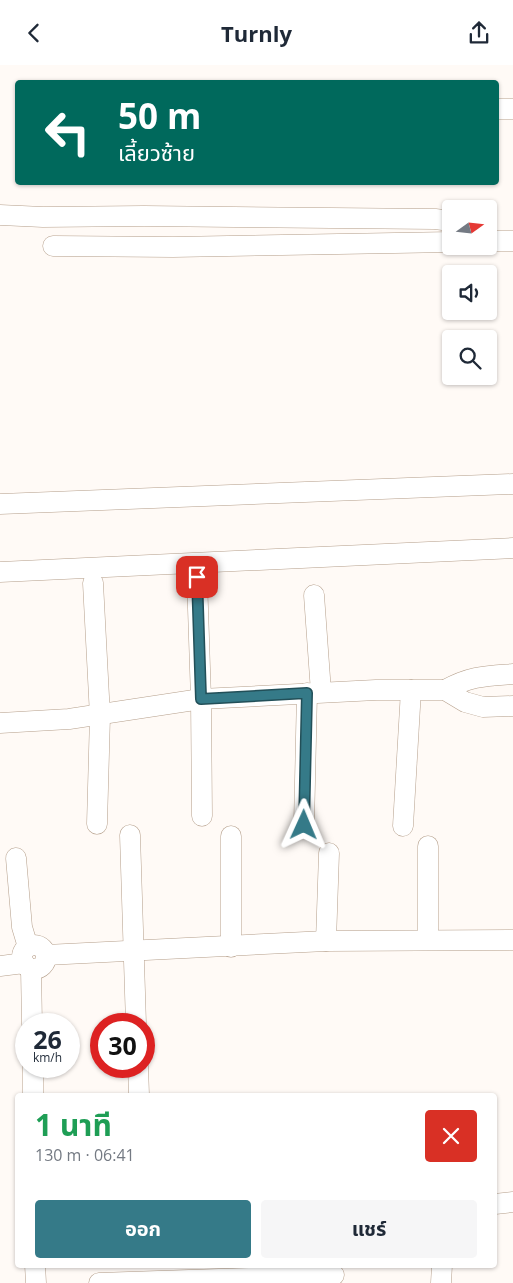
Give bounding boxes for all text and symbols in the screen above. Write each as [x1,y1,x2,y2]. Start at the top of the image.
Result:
text: Turnly [221,18,292,48]
icon: back [20,19,48,47]
icon: share [465,19,493,47]
text: 50 m [118,92,201,139]
icon: left [35,100,100,165]
text: เลี้ยวซ้าย [118,137,195,167]
north arrow [442,200,498,255]
map controls [442,200,497,385]
button: sound [442,265,497,320]
button: search [442,330,497,385]
pin [176,556,218,598]
icon: arrive [183,563,211,591]
position arrow [277,798,329,850]
speed limit sign: 30 [90,1013,155,1078]
text: 26 [33,1022,62,1056]
text: km/h [33,1049,62,1066]
text: 1 นาที [35,1104,112,1145]
button: close [425,1110,477,1162]
text: 130 m · 06:41 [35,1144,135,1166]
button: ออก [35,1200,251,1258]
button: แชร์ [261,1200,477,1258]

